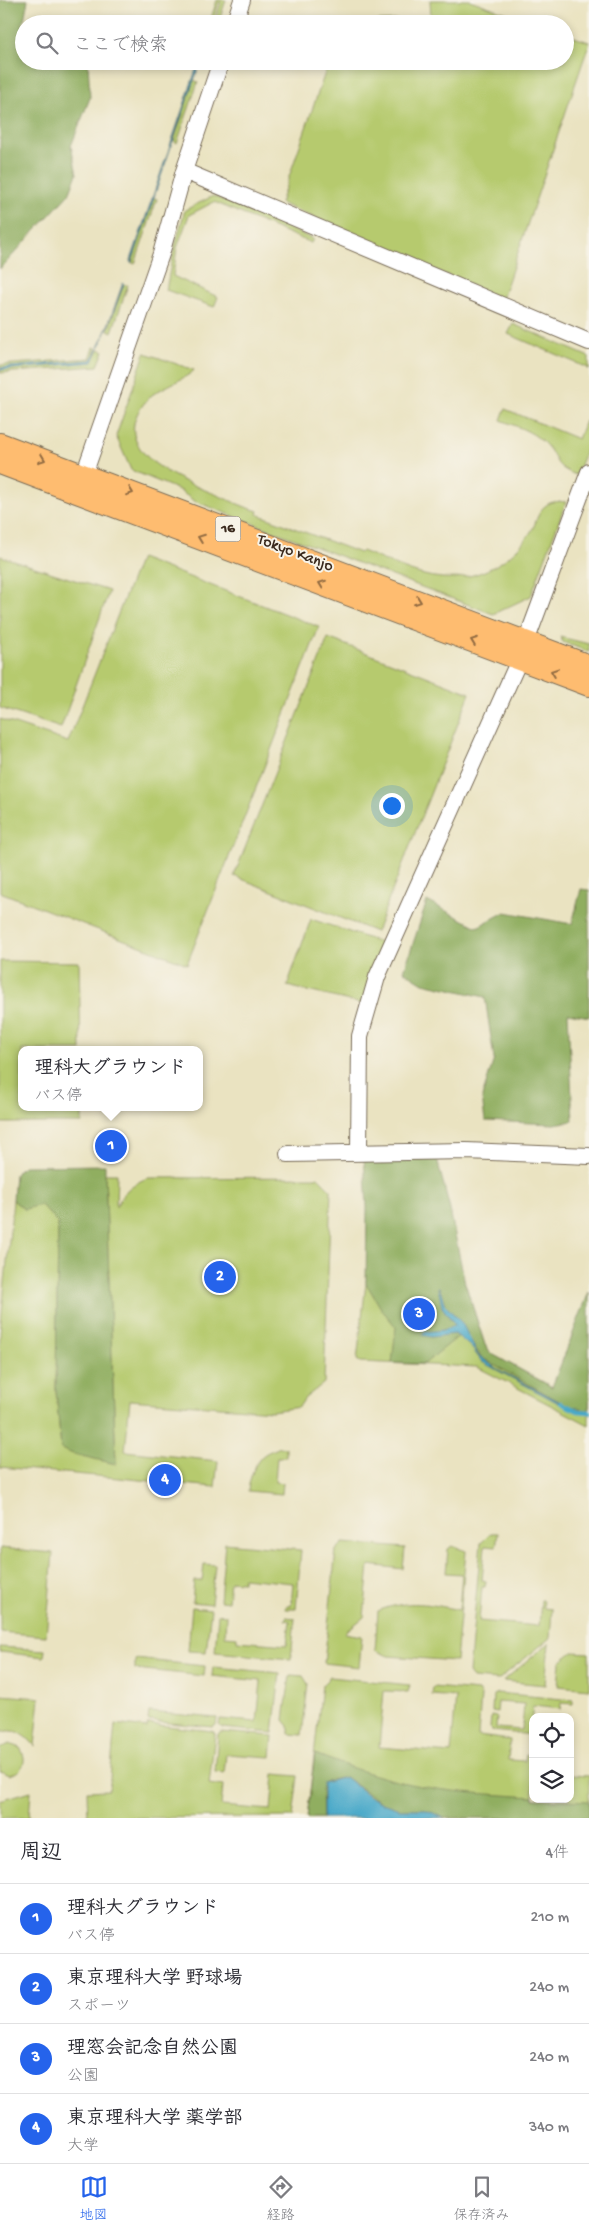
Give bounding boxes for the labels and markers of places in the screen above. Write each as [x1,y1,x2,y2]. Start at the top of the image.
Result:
pin: 1 [95,1127,127,1165]
pin: 2 [204,1258,236,1296]
pin: 3 [403,1295,435,1333]
pin: 4 [149,1461,181,1499]

